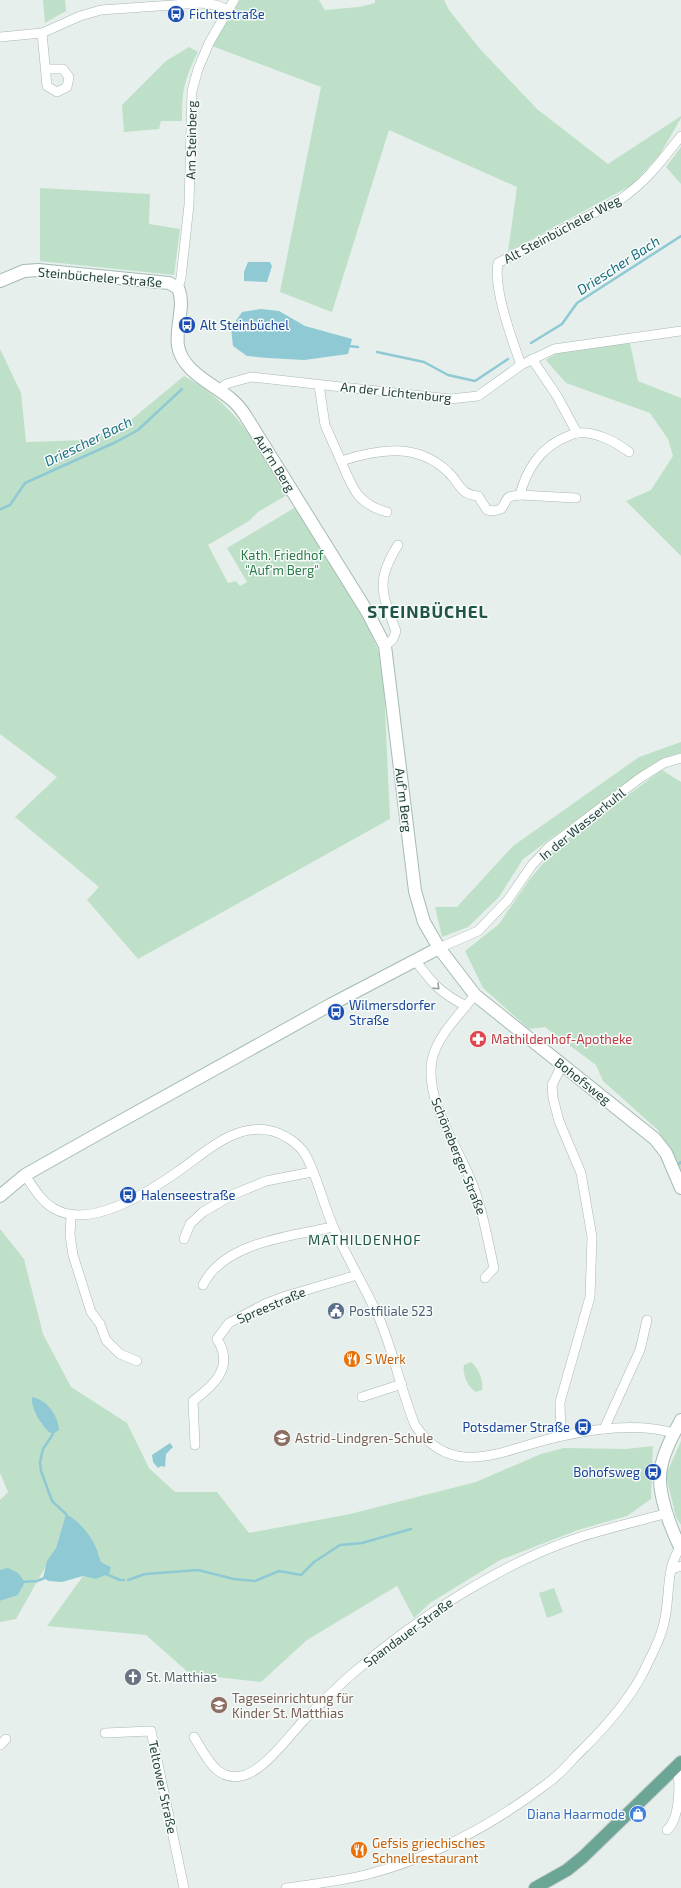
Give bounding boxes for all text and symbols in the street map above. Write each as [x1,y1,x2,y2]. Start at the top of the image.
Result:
bus stop icon: Fichtestraße [166,4,186,24]
place label: Fichtestraße [189,6,265,22]
street label: Am Steinberg [182,100,200,180]
street label: Alt Steinbücheler Weg [501,191,623,267]
water label: Driescher Bach [573,232,663,298]
street label: Steinbücheler Straße [37,264,163,290]
bus stop icon: Alt Steinbüchel [177,315,197,335]
place label: Alt Steinbüchel [200,317,289,333]
street label: An der Lichtenburg [340,378,452,406]
water label: Driescher Bach [41,412,135,470]
street label: Auf'm Berg [251,431,299,495]
park label: Kath. Friedhof "Auf'm Berg" [241,547,324,578]
district label: STEINBÜCHEL [367,601,489,621]
street label: Auf'm Berg [392,767,416,833]
street label: In der Wasserkuhl [536,784,628,864]
one-way arrow [432,983,440,990]
place label: Wilmersdorfer Straße [349,997,436,1028]
bus stop icon: Wilmersdorfer Straße [326,1002,346,1022]
pharmacy icon: Mathildenhof-Apotheke [468,1029,488,1049]
place label: Mathildenhof-Apotheke [491,1031,632,1047]
street label: Bohofsweg [552,1054,614,1108]
street label: Schöneberger Straße [428,1095,490,1217]
bus stop icon: Halenseestraße [118,1185,138,1205]
place label: Halenseestraße [141,1187,235,1203]
district label: MATHILDENHOF [308,1231,422,1248]
street label: Spreestraße [234,1283,308,1327]
public building icon: Postfiliale 523 [326,1301,346,1321]
place label: Postfiliale 523 [349,1303,433,1319]
restaurant icon: S Werk [342,1349,362,1369]
place label: S Werk [365,1351,406,1367]
bus stop icon: Potsdamer Straße [573,1417,593,1437]
place label: Potsdamer Straße [462,1419,570,1435]
school or university icon: Astrid-Lindgren-Schule [272,1428,292,1448]
place label: Astrid-Lindgren-Schule [295,1430,433,1446]
bus stop icon: Bohofsweg [643,1462,663,1482]
place label: Bohofsweg [573,1464,640,1480]
street label: Spandauer Straße [360,1594,456,1670]
church icon: St. Matthias [123,1667,143,1687]
place label: St. Matthias [146,1669,217,1685]
place label: Tageseinrichtung für Kinder St. Matthias [232,1690,354,1721]
school or university icon: Tageseinrichtung für Kinder St. Matthias [209,1695,229,1715]
street label: Teltower Straße [145,1739,181,1835]
shop icon: Diana Haarmode [628,1804,648,1824]
place label: Diana Haarmode [527,1806,625,1822]
place label: Gefsis griechisches Schnellrestaurant [372,1835,485,1866]
restaurant icon: Gefsis griechisches Schnellrestaurant [349,1840,369,1860]

